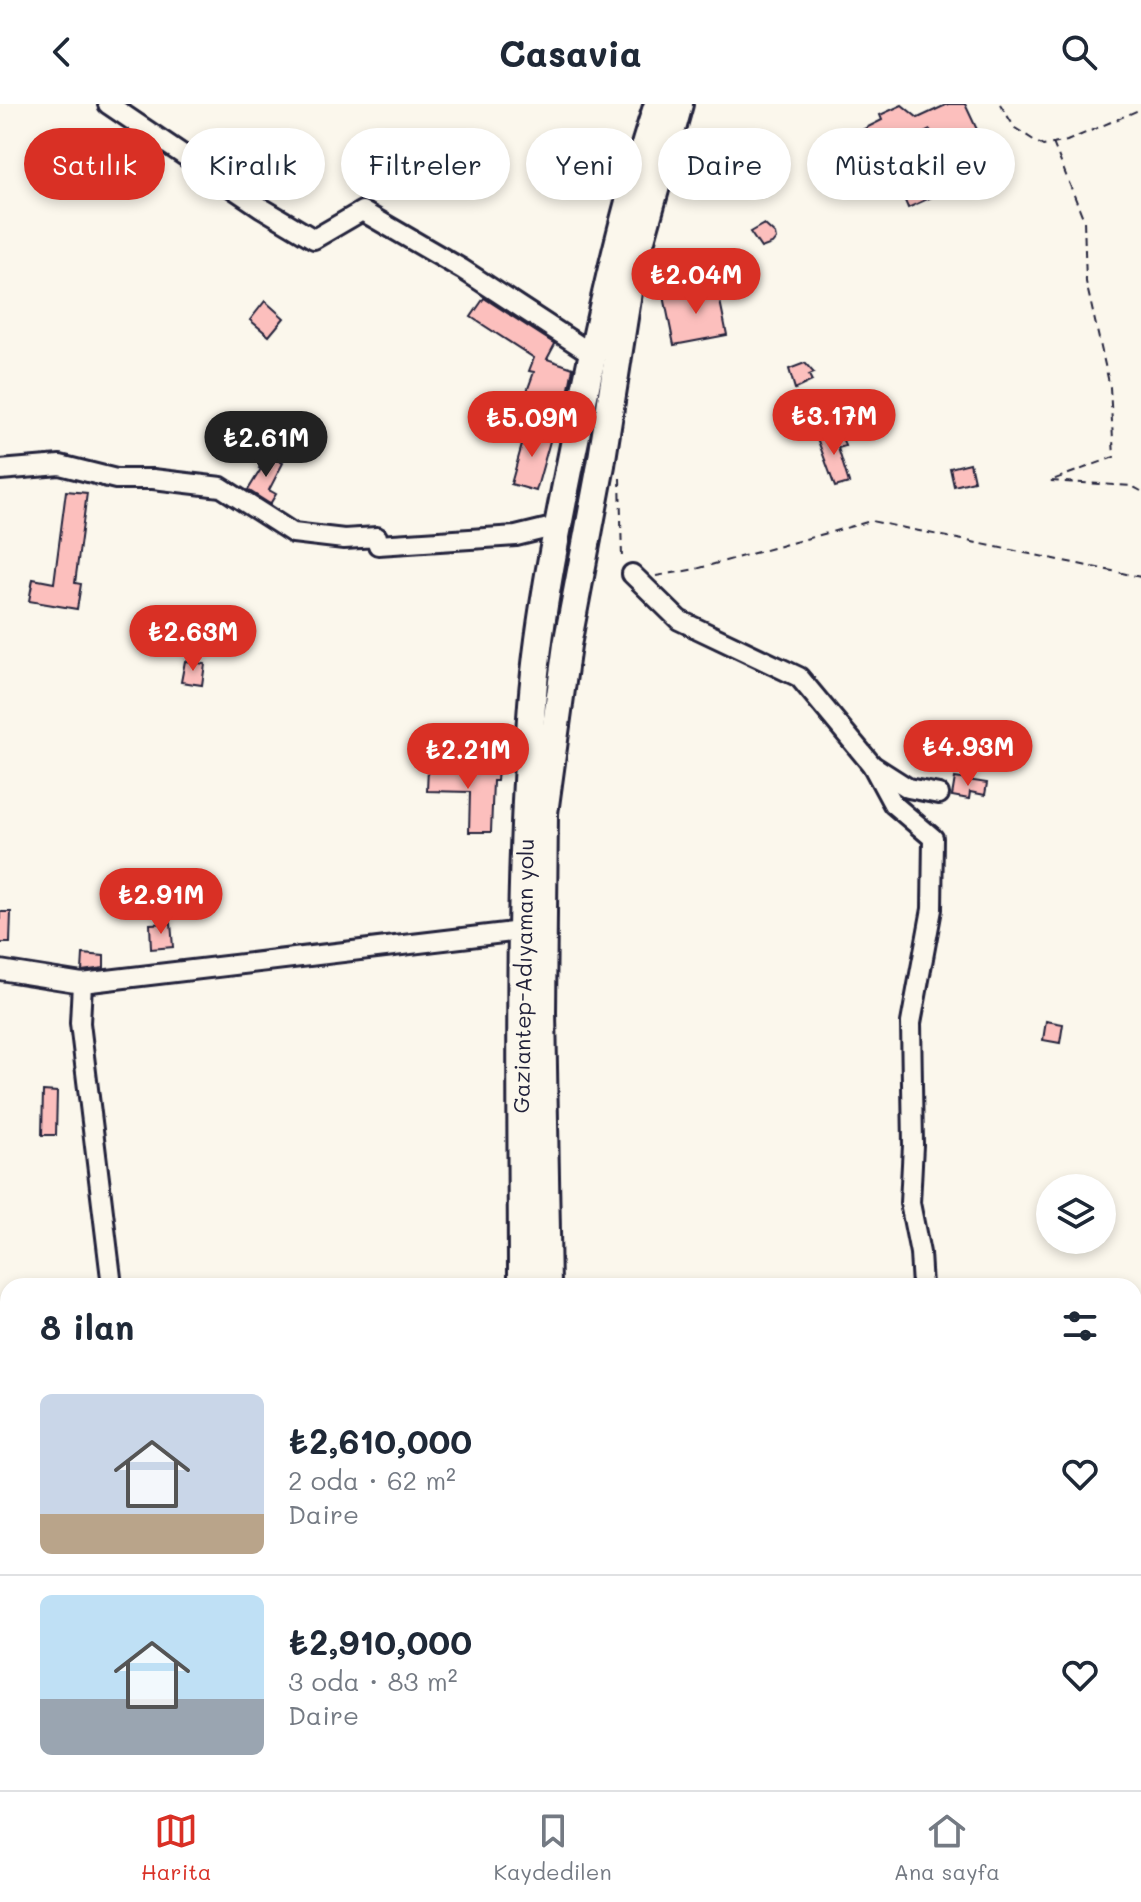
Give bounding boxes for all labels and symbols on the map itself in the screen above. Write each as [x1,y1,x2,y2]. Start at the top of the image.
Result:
pin: ₺2.04M [631,248,761,316]
pin: ₺3.17M [769,389,899,457]
pin: ₺5.09M [467,391,597,459]
pin: ₺2.61M [201,411,331,479]
pin: ₺2.63M [128,605,258,673]
pin: ₺4.93M [903,720,1033,788]
pin: ₺2.21M [403,723,533,791]
street label: Gaziantep-Adıyaman yolu [506,838,540,1114]
pin: ₺2.91M [96,868,226,936]

